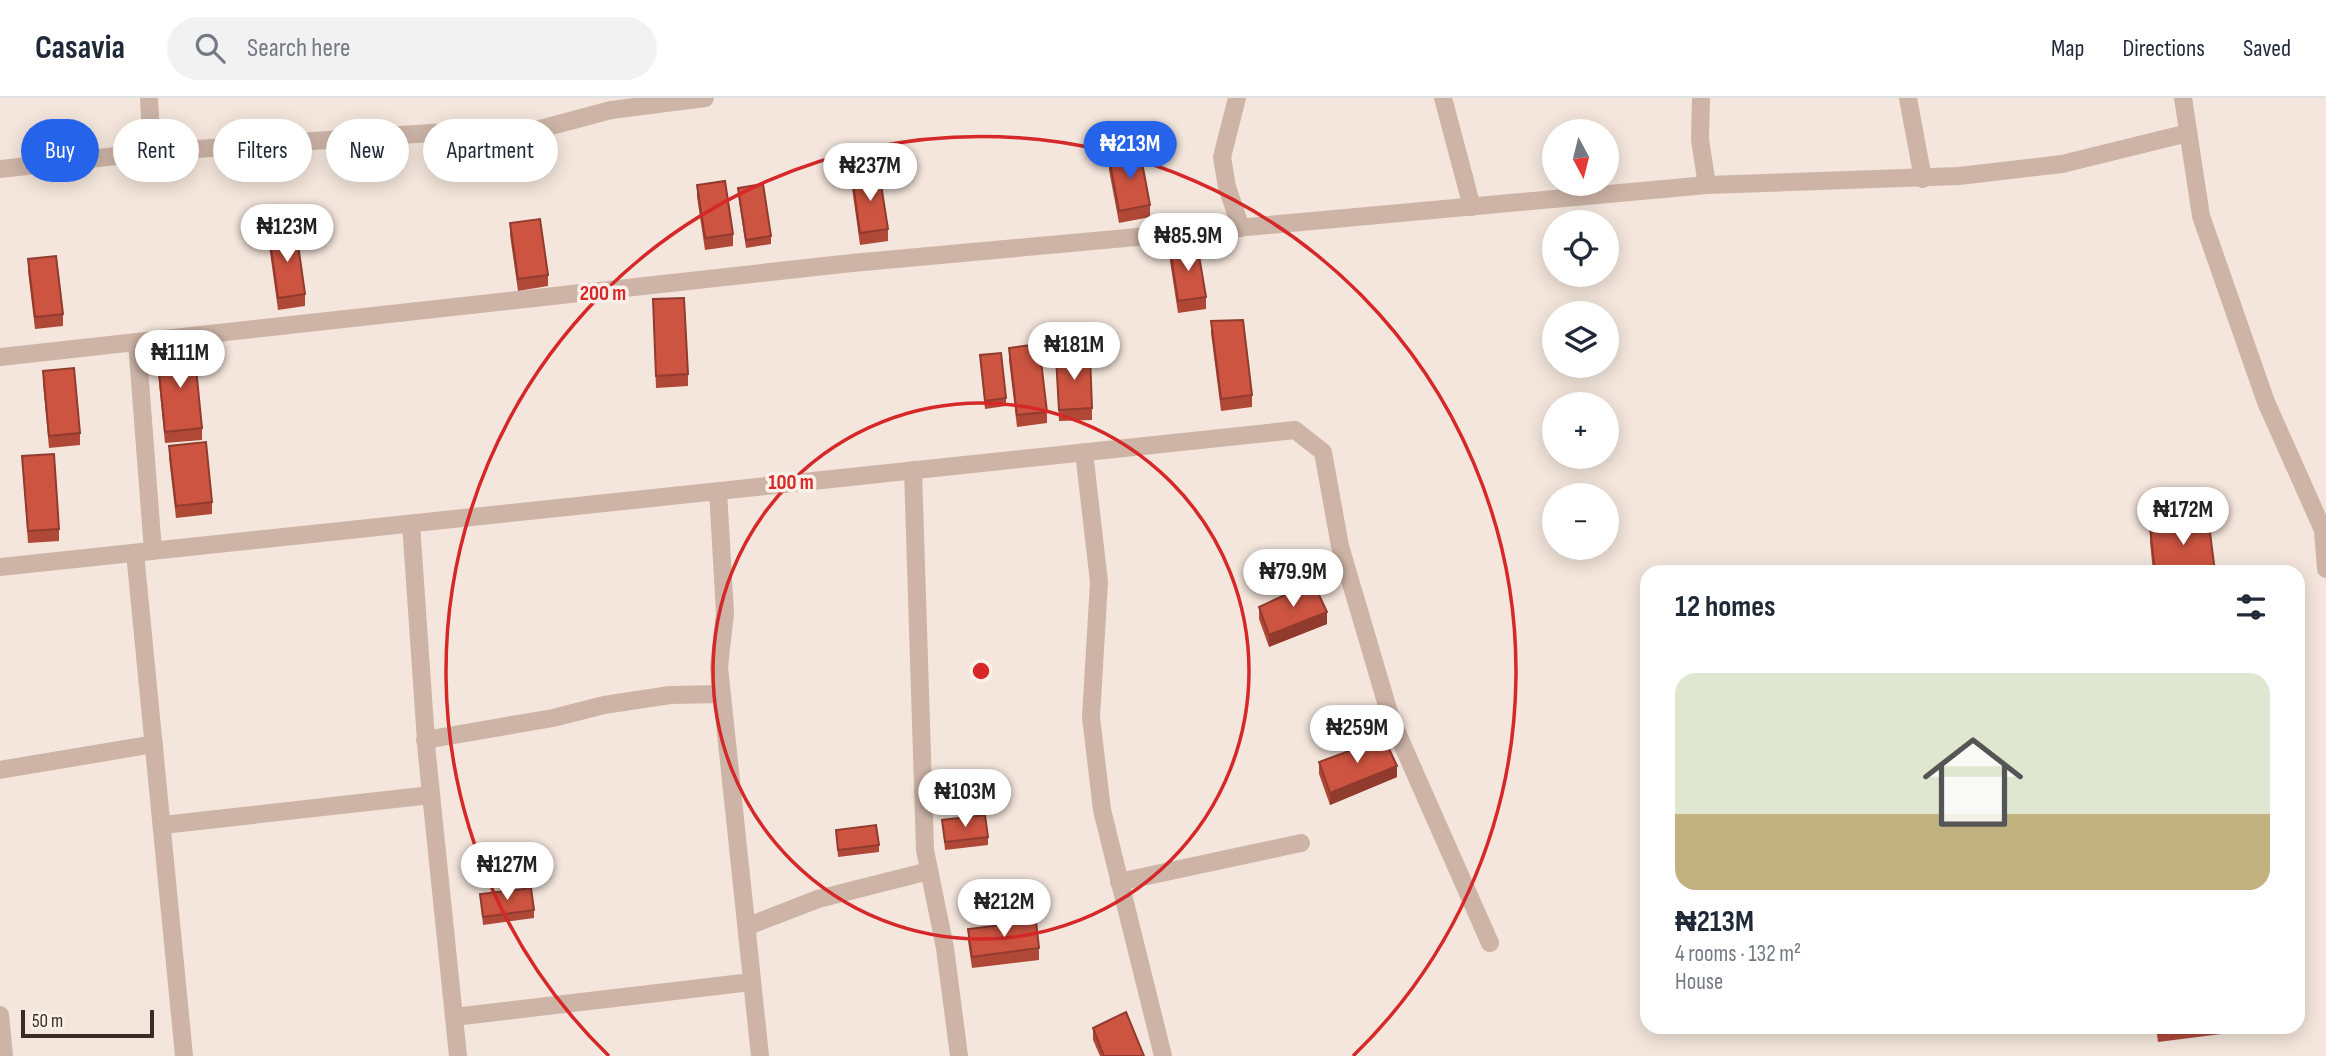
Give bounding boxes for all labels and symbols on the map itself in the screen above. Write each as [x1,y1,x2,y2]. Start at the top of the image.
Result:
north arrow [1542,119,1619,196]
pin: ₦213M [1081,122,1179,181]
pin: ₦237M [821,144,919,203]
pin: ₦123M [238,204,336,264]
pin: ₦85.9M [1131,214,1245,273]
text: 200 m [580,281,626,306]
pin: ₦181M [1025,322,1123,382]
pin: ₦111M [131,330,229,390]
text: 100 m [768,470,814,495]
pin: ₦172M [2134,488,2232,547]
pin: ₦79.9M [1236,550,1350,609]
centre of rings [969,659,993,683]
pin: ₦259M [1308,706,1406,765]
pin: ₦103M [916,770,1014,829]
pin: ₦127M [458,842,556,902]
pin: ₦212M [955,880,1053,939]
scale bar [21,1007,154,1039]

